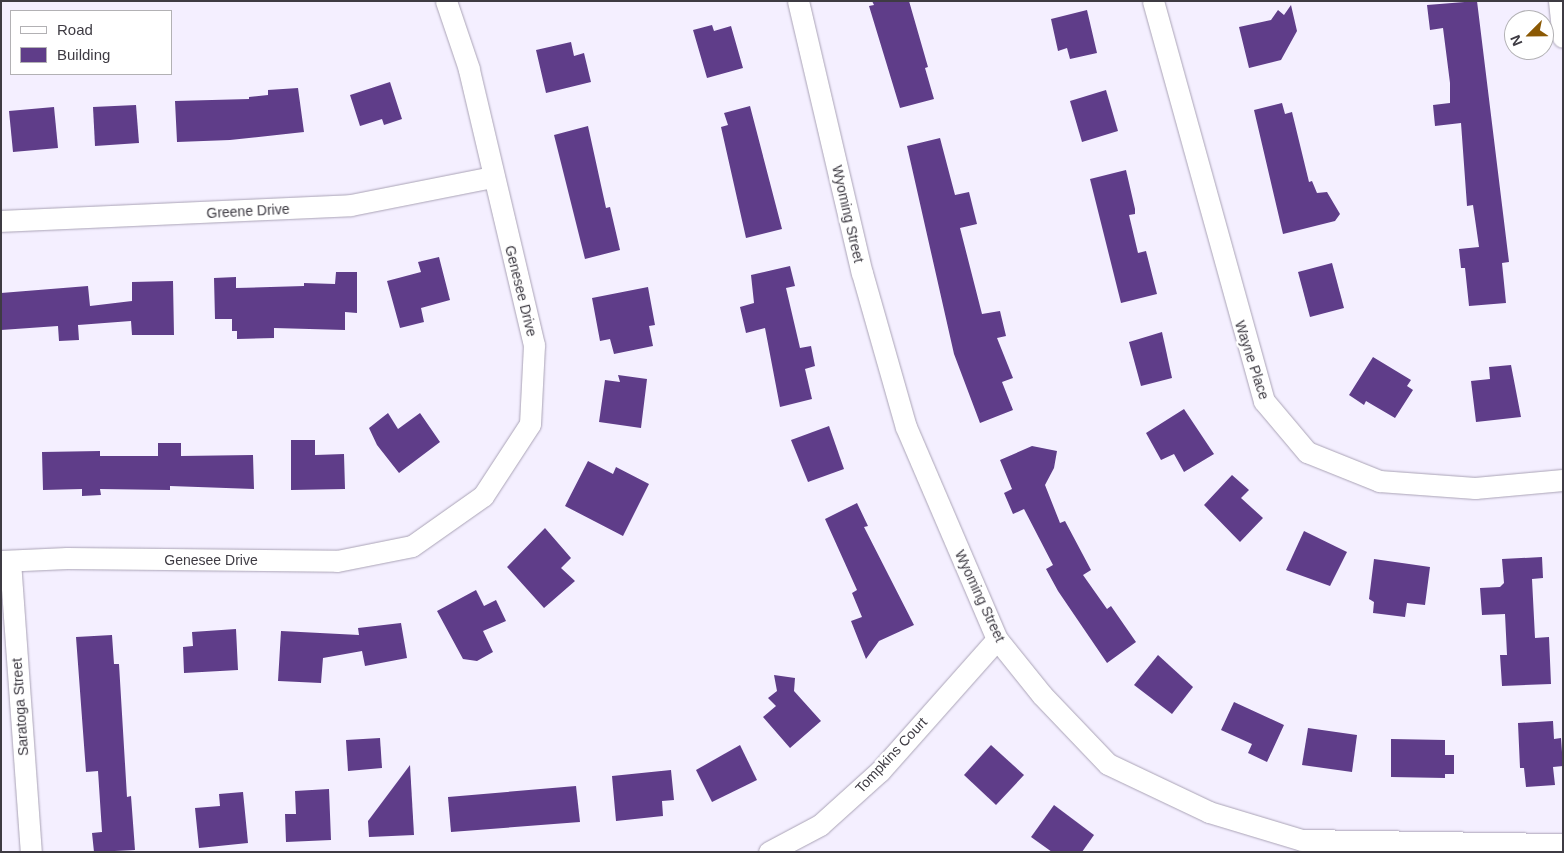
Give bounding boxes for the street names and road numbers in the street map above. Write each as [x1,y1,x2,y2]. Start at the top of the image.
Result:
street label: Wyoming Street [829,164,867,264]
street label: Greene Drive [206,200,290,222]
street label: Genesee Drive [502,244,540,338]
street label: Wayne Place [1231,318,1273,402]
street label: Wyoming Street [951,547,1009,645]
street label: Genesee Drive [164,552,258,568]
street label: Saratoga Street [8,658,32,756]
street label: Tompkins Court [852,714,930,796]

